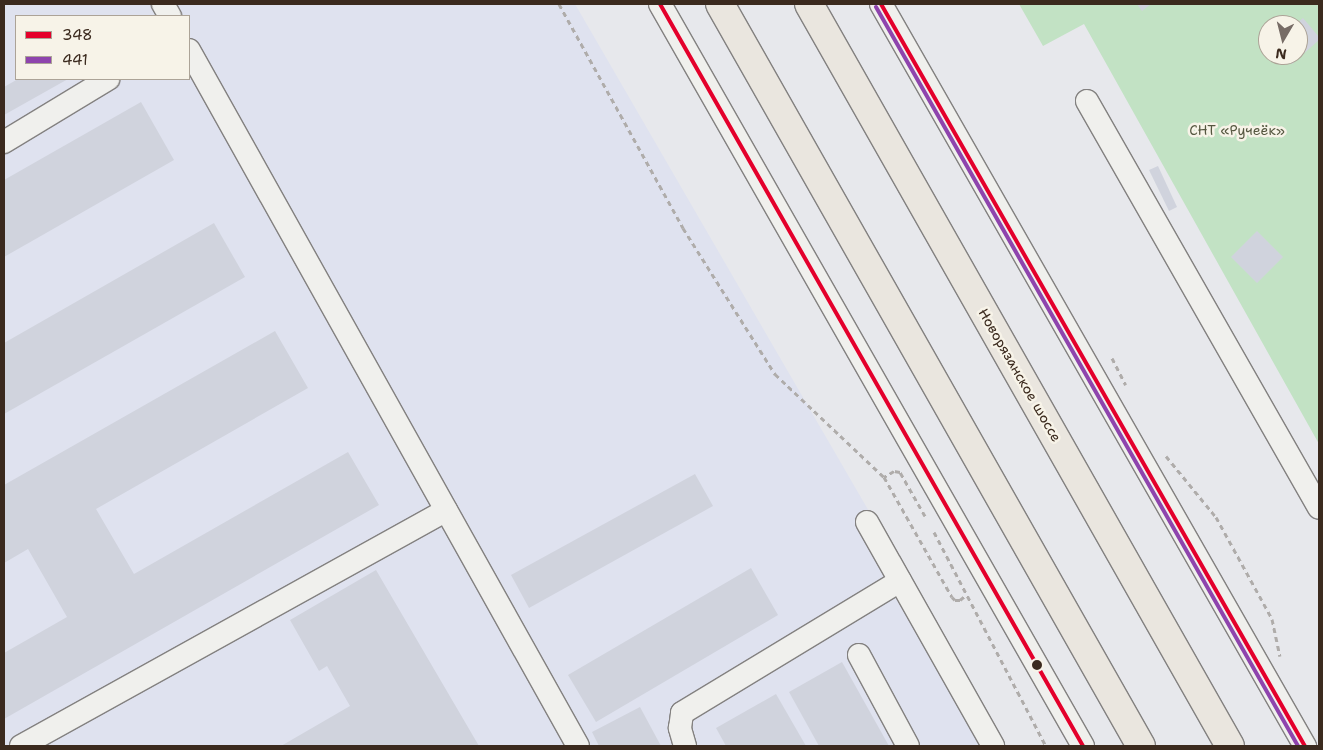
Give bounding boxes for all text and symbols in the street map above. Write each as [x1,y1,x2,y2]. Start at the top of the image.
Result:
legend [15,15,190,80]
north arrow [1258,15,1308,65]
text: 348 [62,25,93,45]
text: N [1274,44,1288,64]
text: 441 [62,50,88,70]
park label: СНТ «Ручеёк» [1189,122,1285,138]
street label: Новорязанское шоссе [975,305,1065,445]
unlabelled marker [1032,660,1042,670]

